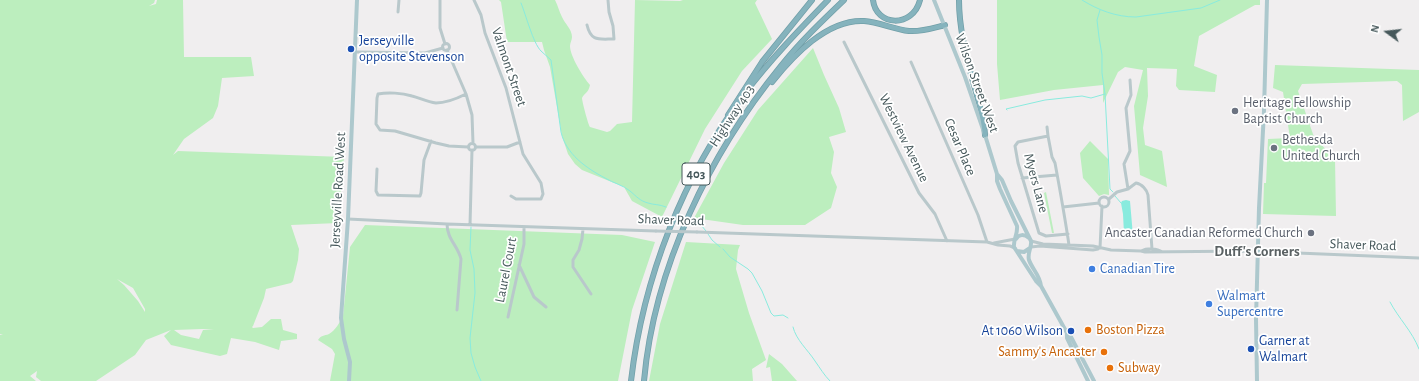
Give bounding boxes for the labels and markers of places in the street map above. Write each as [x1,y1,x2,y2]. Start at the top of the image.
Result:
place label: Jerseyville opposite Stevenson [359,33,464,66]
marker: Jerseyville opposite Stevenson [346,44,356,54]
place label: Heritage Fellowship Baptist Church [1243,95,1351,128]
marker: Heritage Fellowship Baptist Church [1230,106,1240,116]
place label: Bethesda United Church [1282,132,1360,164]
marker: Bethesda United Church [1269,143,1279,153]
place label: Ancaster Canadian Reformed Church [1105,225,1303,241]
marker: Ancaster Canadian Reformed Church [1306,228,1316,238]
place label: Canadian Tire [1100,261,1175,277]
marker: Canadian Tire [1087,264,1097,274]
place label: Walmart Supercentre [1217,288,1283,320]
marker: Walmart Supercentre [1204,299,1214,309]
place label: Boston Pizza [1096,322,1165,338]
place label: At 1060 Wilson [981,323,1063,339]
marker: Boston Pizza [1083,325,1093,335]
marker: At 1060 Wilson [1066,326,1076,336]
place label: Garner at Walmart [1259,333,1310,366]
place label: Sammy's Ancaster [998,344,1096,360]
marker: Garner at Walmart [1246,344,1256,354]
marker: Sammy's Ancaster [1099,347,1109,357]
place label: Subway [1118,360,1160,376]
marker: Subway [1105,363,1115,373]

